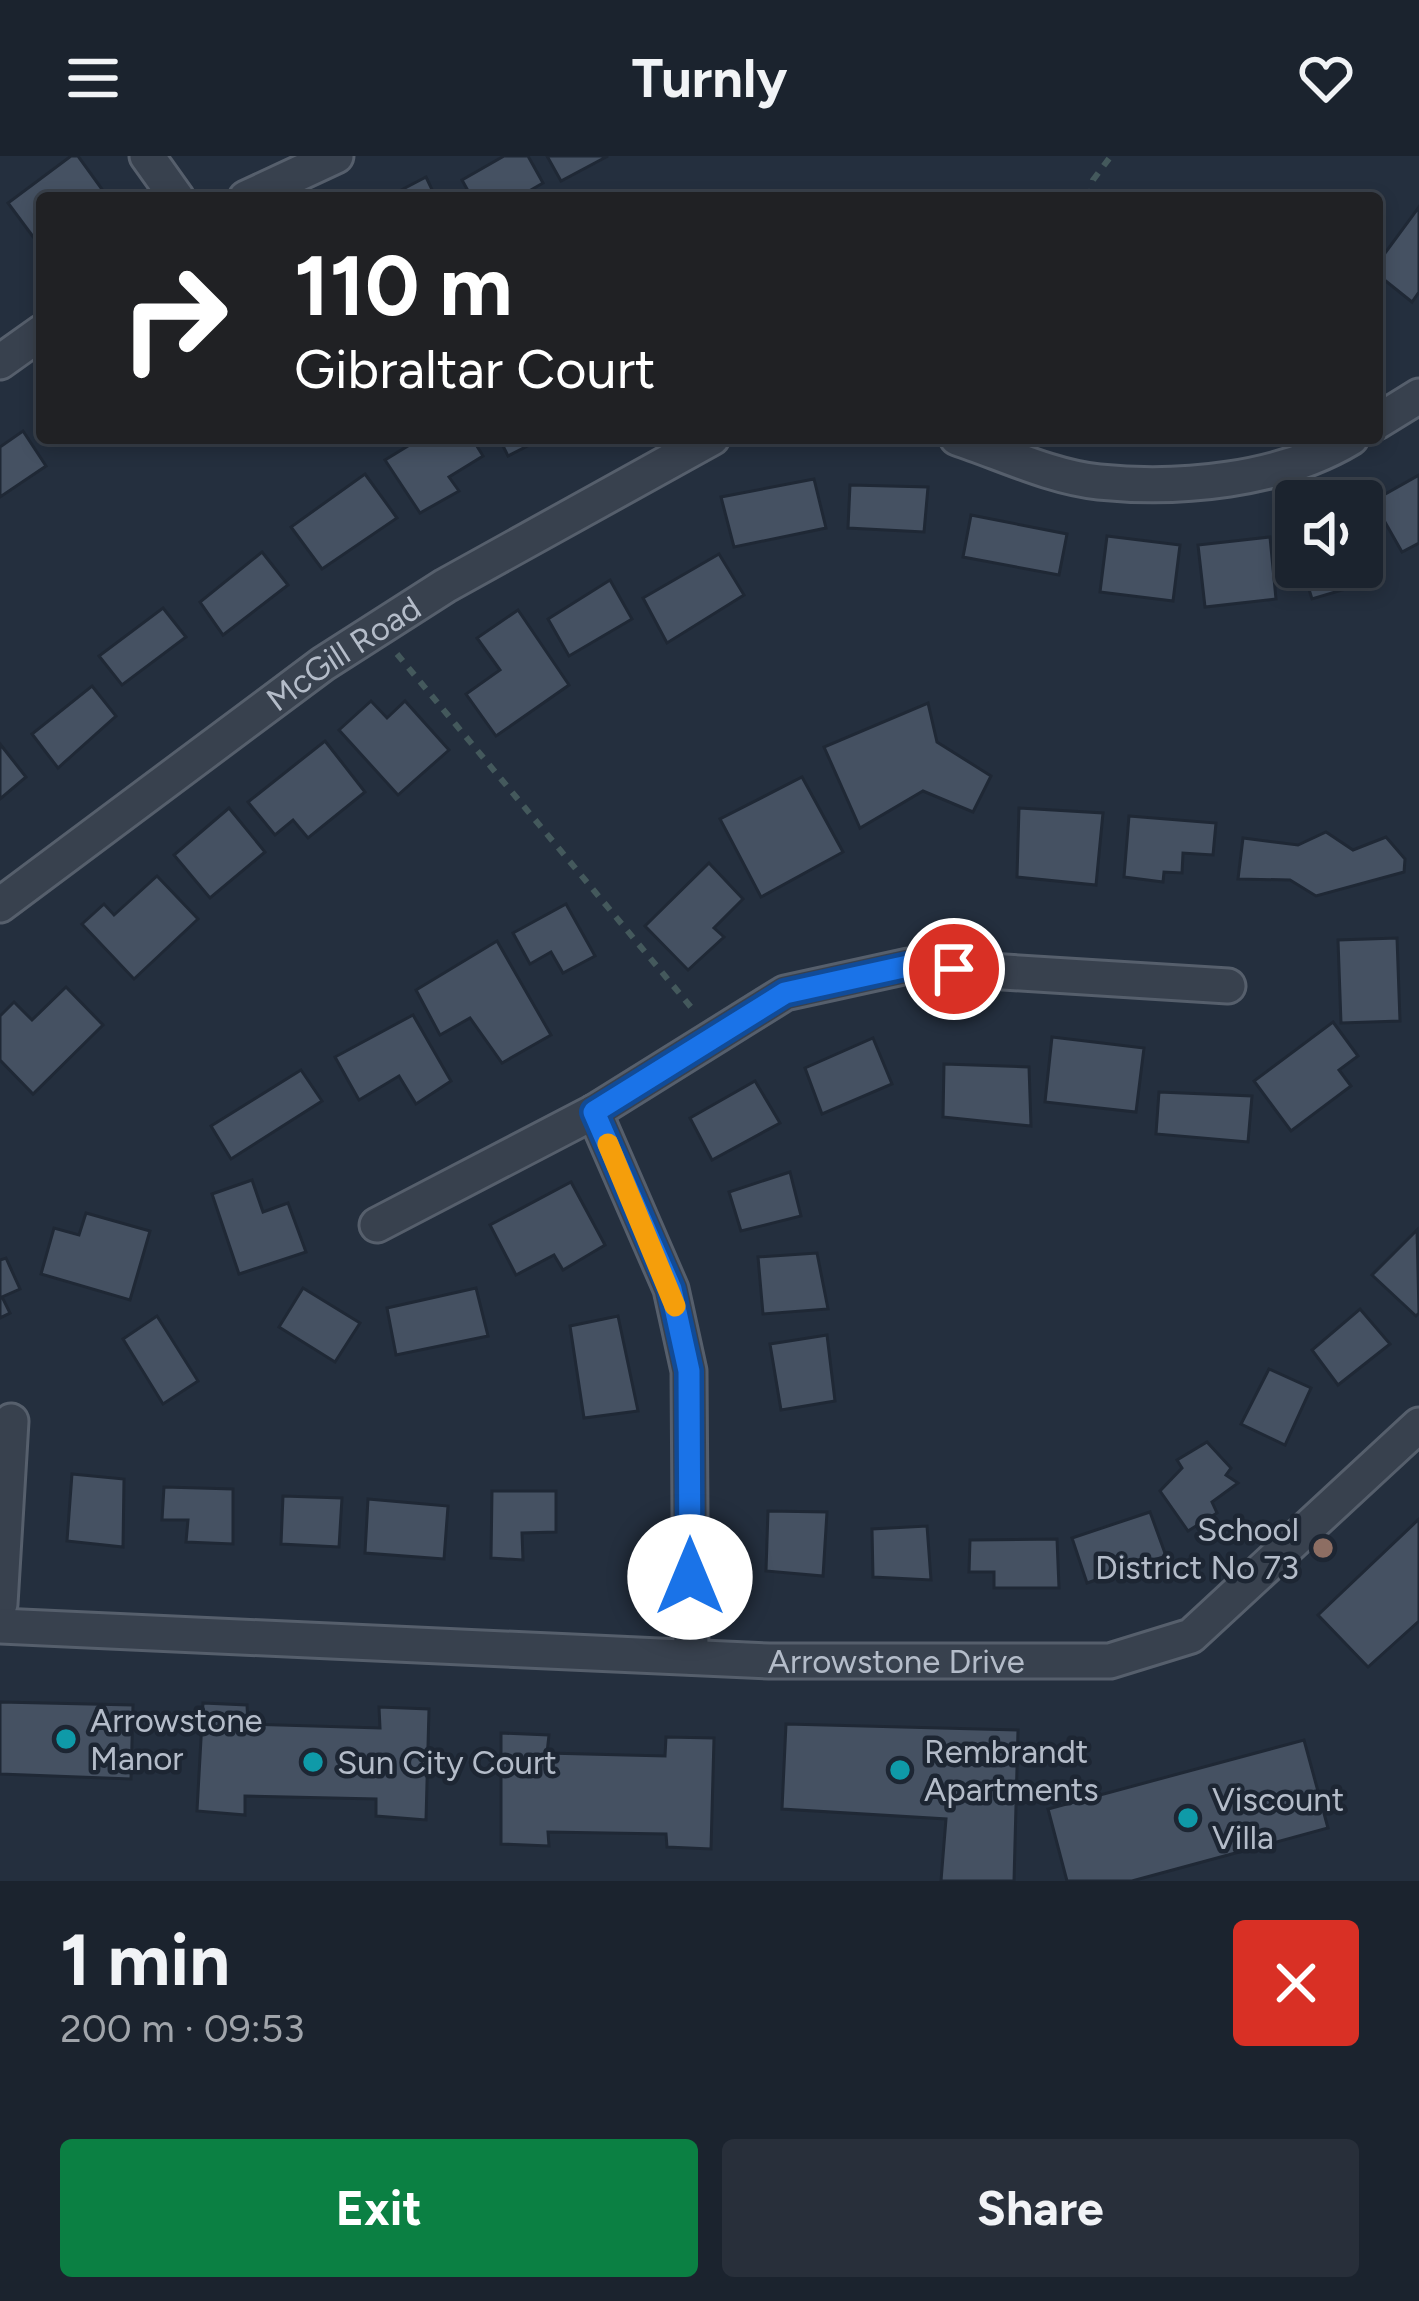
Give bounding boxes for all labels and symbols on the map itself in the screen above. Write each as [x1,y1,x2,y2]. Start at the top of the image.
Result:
street label: McGill Road [259,587,428,719]
pin [903,918,1005,1020]
place label: School District No 73 [1095,1510,1299,1587]
position arrow [627,1514,753,1640]
marker: School District No 73 [1310,1535,1336,1561]
street label: Arrowstone Drive [768,1642,1025,1681]
place label: Arrowstone Manor [90,1701,263,1778]
marker: Arrowstone Manor [53,1726,79,1752]
place label: Rembrandt Apartments [924,1732,1099,1809]
place label: Sun City Court [337,1743,557,1782]
marker: Sun City Court [300,1749,326,1775]
marker: Rembrandt Apartments [887,1757,913,1783]
place label: Viscount Villa [1212,1780,1344,1857]
marker: Viscount Villa [1175,1805,1201,1831]

